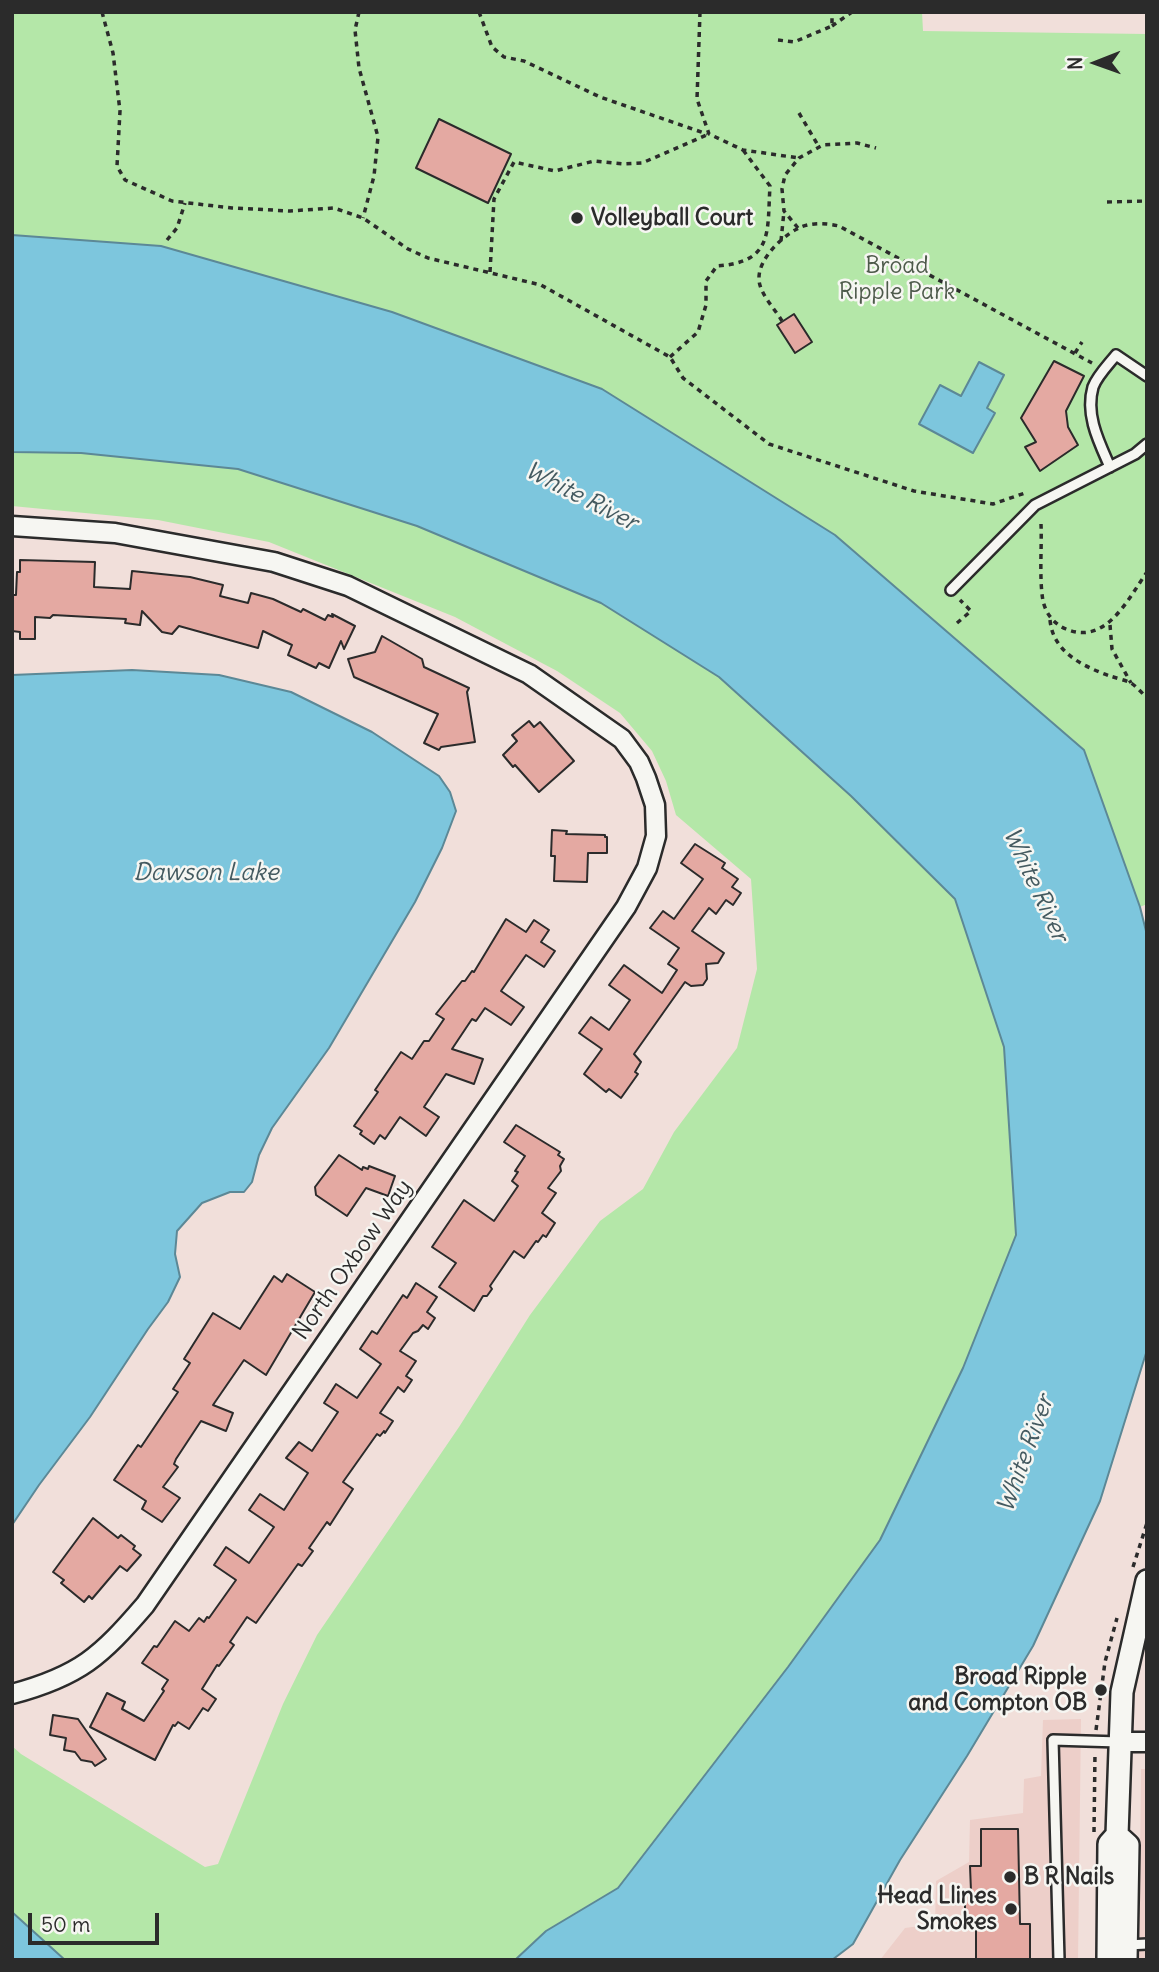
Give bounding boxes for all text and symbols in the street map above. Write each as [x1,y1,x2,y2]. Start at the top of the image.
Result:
north arrow [1061,28,1131,98]
text: N [1063,57,1087,70]
place label: Volleyball Court [591,204,753,232]
marker: Volleyball Court [569,210,585,226]
park label: Broad Ripple Park [839,252,955,306]
water label: White River [520,456,642,538]
water label: White River [996,823,1074,947]
water label: Dawson Lake [133,859,279,887]
street label: North Oxbow Way [287,1175,419,1345]
water label: White River [992,1392,1060,1516]
place label: Broad Ripple and Compton OB [908,1663,1087,1717]
marker: Broad Ripple and Compton OB [1093,1682,1109,1698]
place label: B R Nails [1024,1863,1114,1891]
marker: B R Nails [1002,1869,1018,1885]
place label: Head Llines Smokes [877,1882,997,1936]
scale bar [32,1898,163,1942]
marker: Head Llines Smokes [1003,1901,1019,1917]
text: 50 m [41,1911,90,1938]

